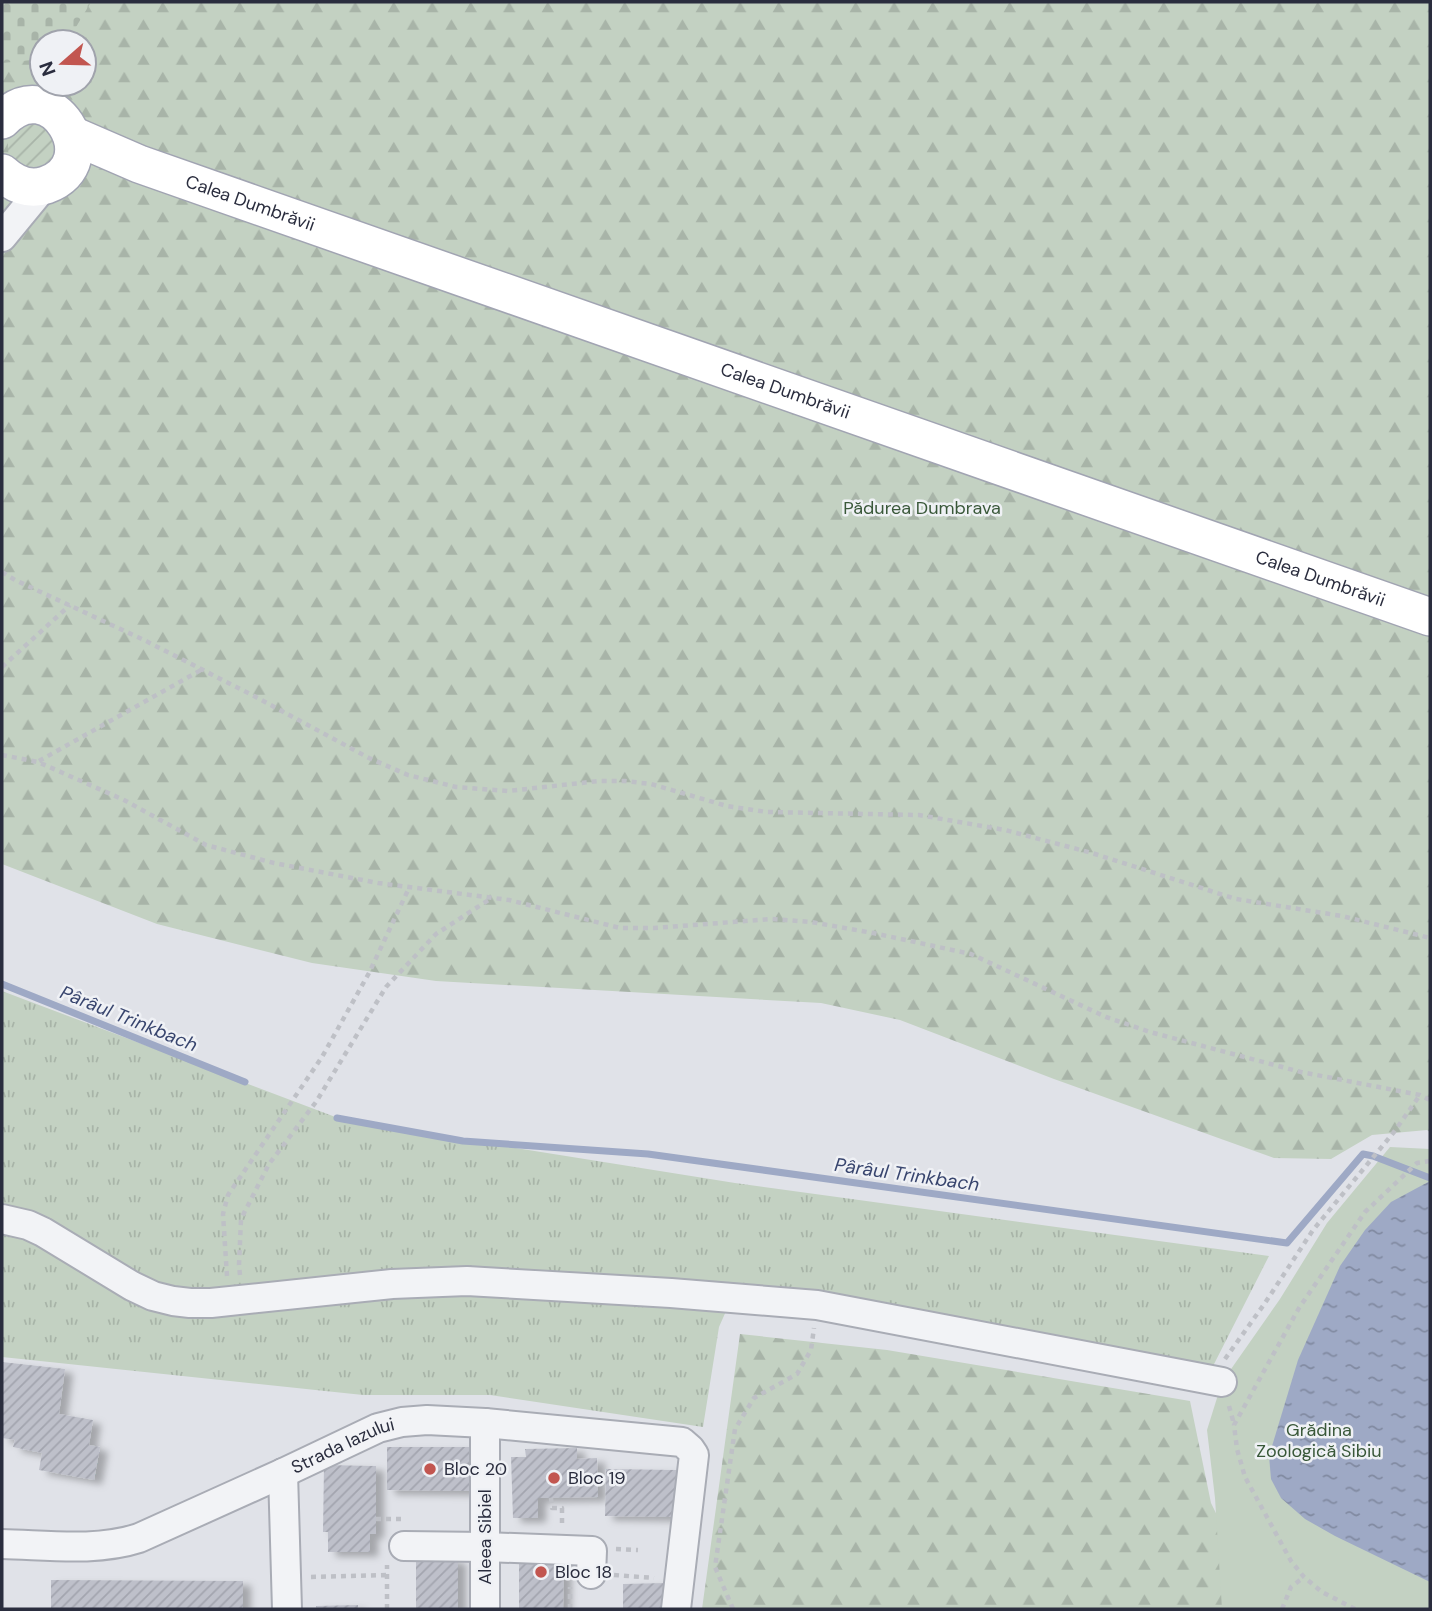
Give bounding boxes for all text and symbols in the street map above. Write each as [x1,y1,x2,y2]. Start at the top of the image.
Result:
north arrow [28,28,98,98]
text: N [33,58,62,79]
street label: Calea Dumbrăvii [182,169,318,237]
street label: Calea Dumbrăvii [717,357,853,425]
park label: Pădurea Dumbrava [843,496,1001,520]
street label: Calea Dumbrăvii [1252,545,1388,612]
water label: Pârâul Trinkbach [56,980,201,1057]
water label: Pârâul Trinkbach [833,1152,981,1197]
street label: Strada Iazului [287,1412,397,1479]
park label: Grădina Zoologică Sibiu [1256,1418,1382,1463]
place label: Bloc 20 [444,1457,507,1481]
marker: Bloc 20 [422,1461,438,1477]
place label: Bloc 19 [568,1466,626,1490]
marker: Bloc 19 [546,1470,562,1486]
street label: Aleea Sibiel [473,1489,497,1585]
place label: Bloc 18 [555,1560,612,1584]
marker: Bloc 18 [533,1564,549,1580]

